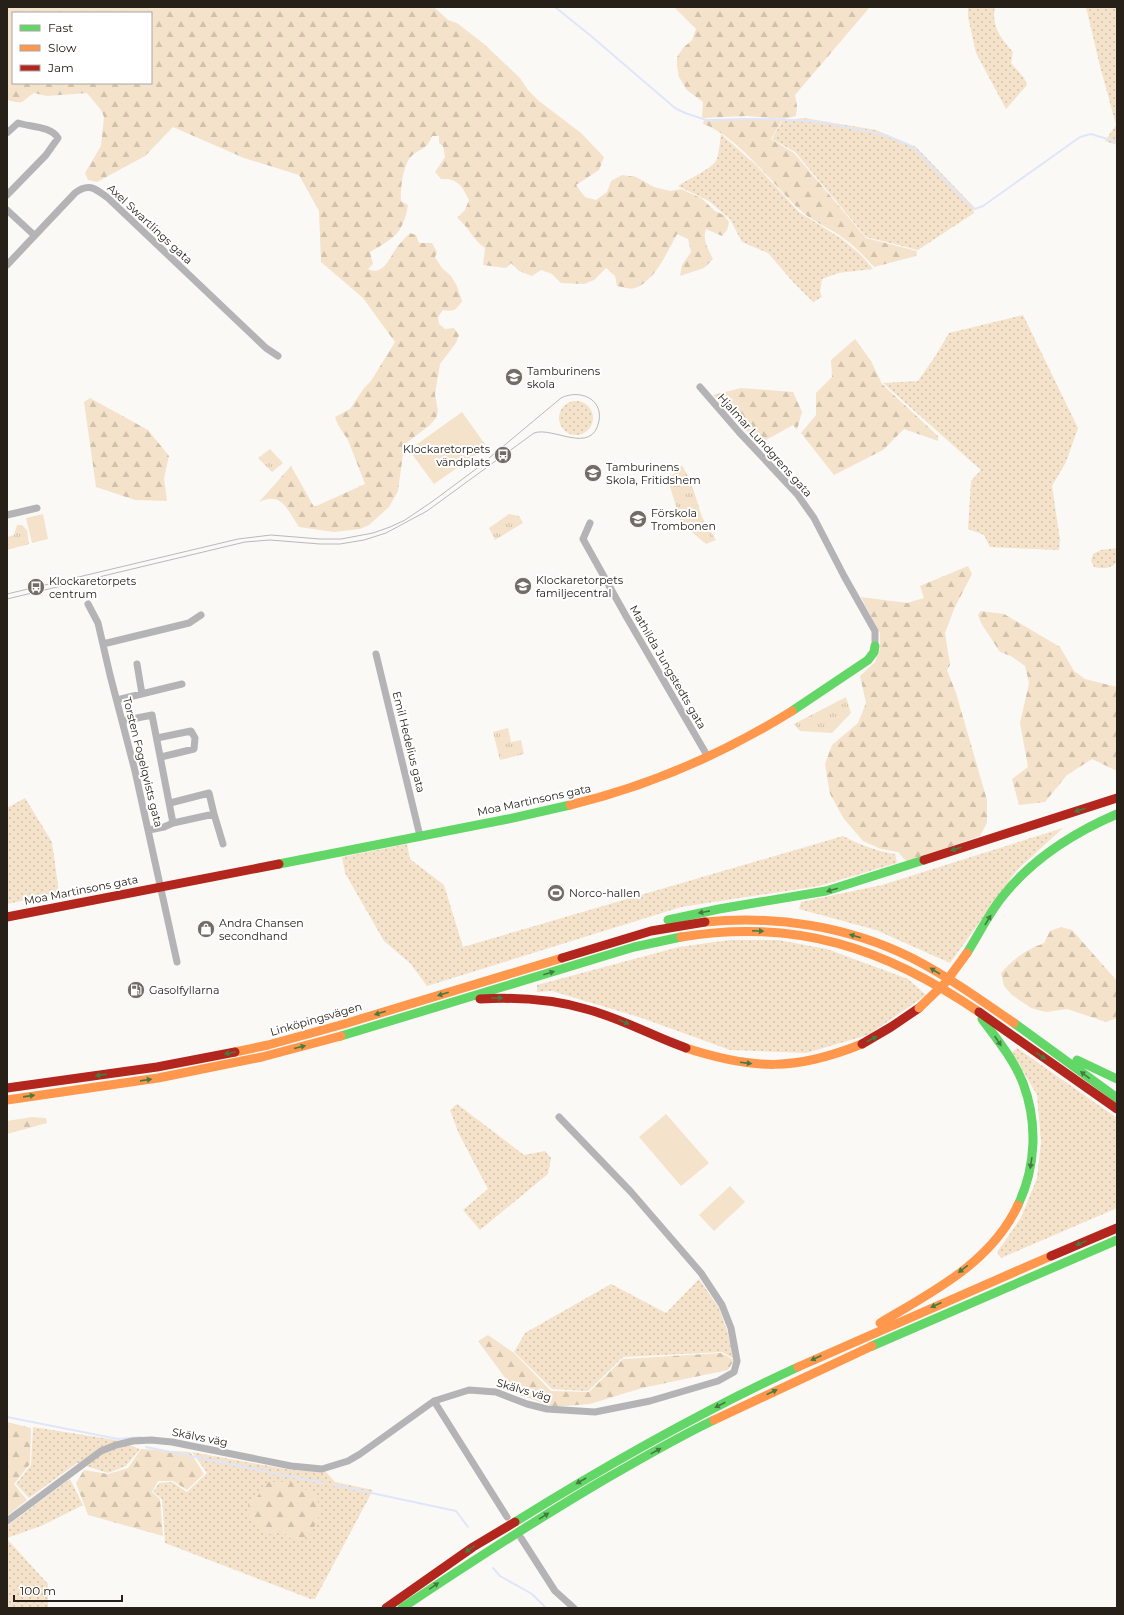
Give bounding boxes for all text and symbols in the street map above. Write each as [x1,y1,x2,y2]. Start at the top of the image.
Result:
legend [12,12,152,84]
text: Fast [48,20,73,35]
text: Slow [48,40,77,55]
text: Jam [47,60,74,75]
street label: Axel Swartlings gata [105,181,195,267]
place label: Tamburinens skola [527,364,601,391]
school or university icon: Tamburinens skola [504,367,524,387]
street label: Hjalmar Lundgrens gata [715,390,815,500]
place label: Klockaretorpets vändplats [403,442,491,469]
bus stop icon: Klockaretorpets vändplats [493,445,513,465]
place label: Tamburinens Skola, Fritidshem [606,460,701,487]
school or university icon: Tamburinens Skola, Fritidshem [583,463,603,483]
place label: Förskola Trombonen [651,506,716,533]
school or university icon: Förskola Trombonen [628,509,648,529]
place label: Klockaretorpets familjecentral [536,573,624,600]
place label: Klockaretorpets centrum [49,574,137,601]
school or university icon: Klockaretorpets familjecentral [513,576,533,596]
bus stop icon: Klockaretorpets centrum [26,577,46,597]
street label: Mathilda Jungstedts gata [627,603,709,731]
street label: Emil Hedelius gata [390,690,428,794]
street label: Torsten Fogelqvists gata [120,695,166,829]
street label: Moa Martinsons gata [476,781,592,819]
one-way arrow [1073,807,1085,813]
one-way arrow [950,846,962,852]
street label: Moa Martinsons gata [23,872,139,908]
sports icon: Norco-hallen [546,883,566,903]
place label: Norco-hallen [569,886,640,900]
one-way arrow [826,887,838,893]
one-way arrow [698,909,711,915]
one-way arrow [984,914,991,926]
place label: Andra Chansen secondhand [219,916,304,943]
shop icon: Andra Chansen secondhand [196,919,216,939]
one-way arrow [751,927,764,934]
one-way arrow [849,933,862,939]
one-way arrow [929,968,941,975]
one-way arrow [543,970,555,976]
fuel station icon: Gasolfyllarna [126,980,146,1000]
place label: Gasolfyllarna [149,983,219,997]
one-way arrow [436,991,448,997]
one-way arrow [491,995,504,1001]
street label: Linköpingsvägen [269,999,363,1039]
one-way arrow [373,1010,385,1016]
one-way arrow [618,1020,630,1026]
one-way arrow [866,1036,878,1043]
one-way arrow [994,1036,1002,1046]
one-way arrow [294,1044,306,1050]
one-way arrow [223,1051,236,1057]
one-way arrow [1036,1052,1047,1060]
one-way arrow [740,1060,753,1066]
one-way arrow [1080,1071,1091,1079]
one-way arrow [95,1072,108,1078]
one-way arrow [140,1077,152,1083]
one-way arrow [23,1093,36,1100]
one-way arrow [1028,1156,1034,1169]
one-way arrow [1075,1241,1087,1247]
one-way arrow [958,1265,969,1273]
one-way arrow [929,1303,941,1309]
one-way arrow [811,1355,822,1361]
street label: Skälvs väg [495,1375,553,1405]
one-way arrow [766,1389,778,1395]
one-way arrow [714,1402,725,1408]
street label: Skälvs väg [171,1425,229,1449]
one-way arrow [650,1447,662,1454]
one-way arrow [575,1478,587,1485]
one-way arrow [538,1513,550,1520]
one-way arrow [464,1546,476,1553]
scale bar [14,1577,122,1603]
one-way arrow [429,1582,439,1590]
text: 100 m [20,1583,56,1598]

